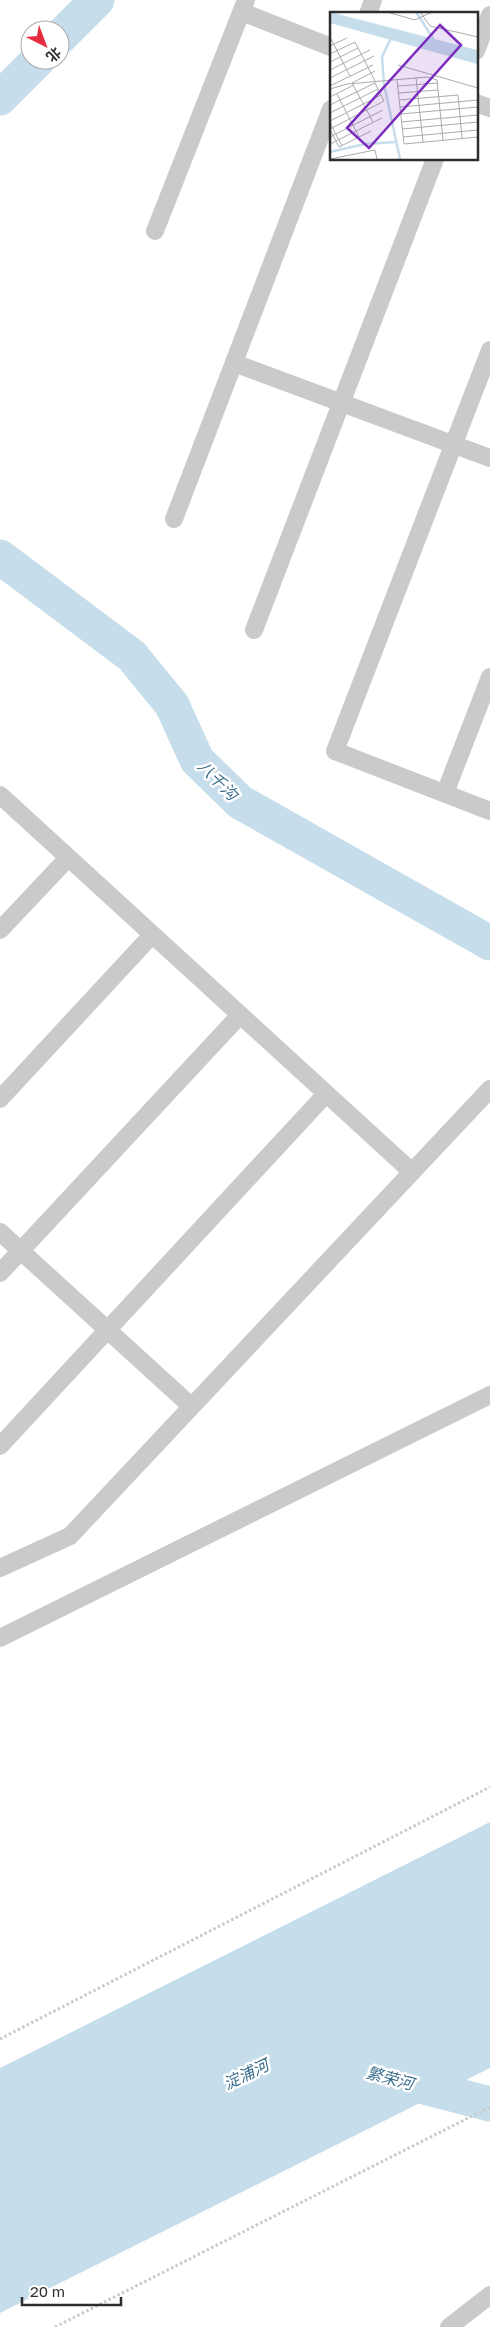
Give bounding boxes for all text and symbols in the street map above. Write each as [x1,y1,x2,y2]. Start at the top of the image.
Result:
inset map [330,12,478,160]
north arrow [20,20,70,70]
text: 北 [43,44,65,66]
water label: 八千沟 [194,756,243,805]
water label: 淀浦河 [220,2053,275,2094]
water label: 繁荣河 [364,2062,419,2095]
scale bar [22,2274,121,2306]
text: 20 m [30,2282,65,2300]

